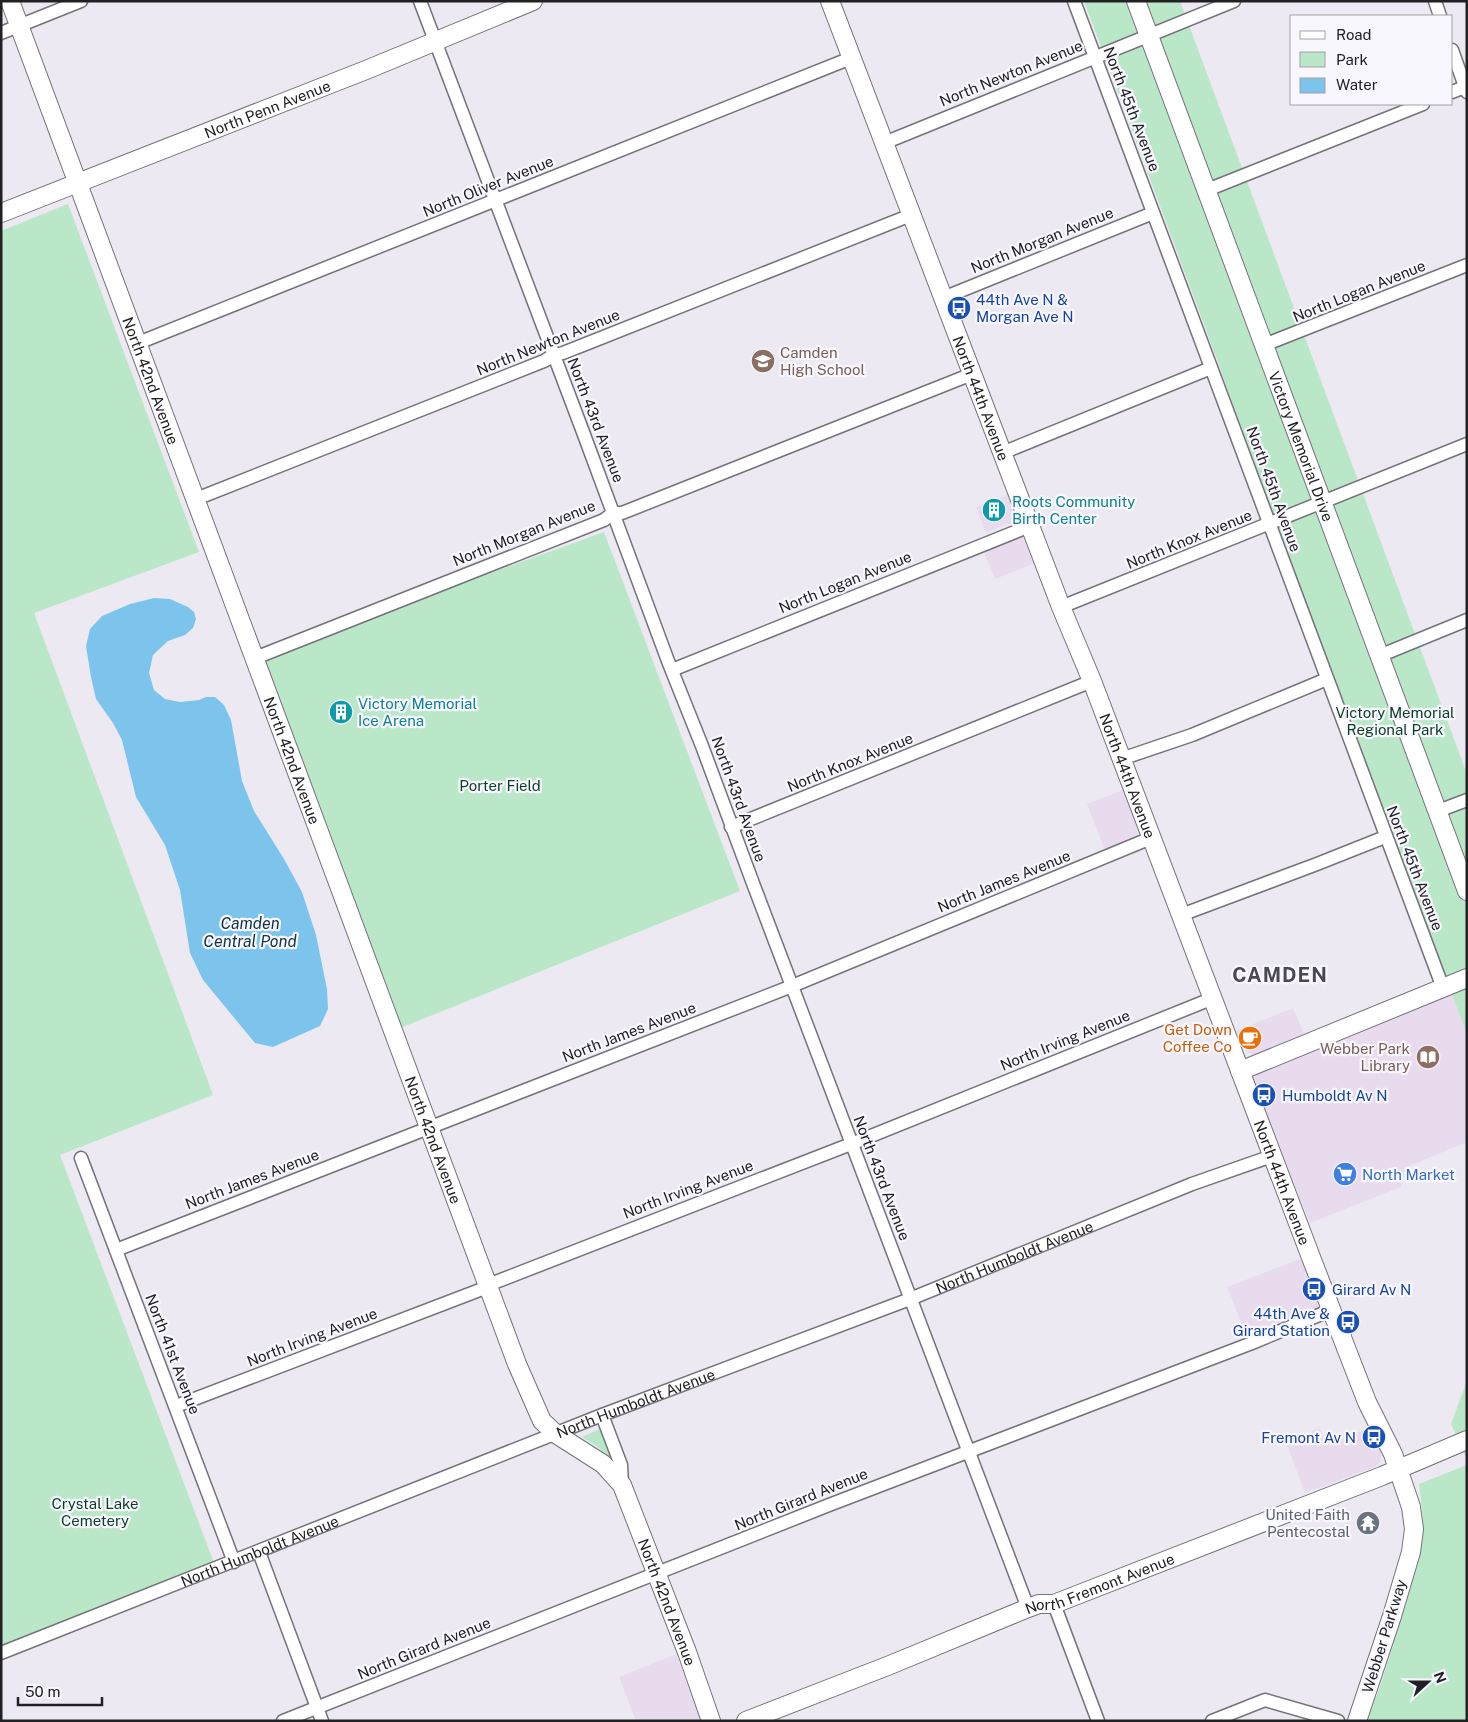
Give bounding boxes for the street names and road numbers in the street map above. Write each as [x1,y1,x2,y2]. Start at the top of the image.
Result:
street label: North Newton Avenue [937,37,1085,109]
street label: North 45th Avenue [1100,44,1164,174]
street label: North Penn Avenue [202,76,333,141]
street label: North Oliver Avenue [420,152,556,220]
street label: North Morgan Avenue [968,204,1116,276]
street label: North Logan Avenue [1290,257,1428,325]
street label: North Newton Avenue [474,306,622,378]
street label: North 42nd Avenue [120,314,183,447]
street label: North 44th Avenue [950,333,1013,463]
street label: North 43rd Avenue [564,355,628,485]
street label: Victory Memorial Drive [1266,369,1337,524]
street label: North 45th Avenue [1243,424,1305,554]
street label: North Morgan Avenue [450,497,598,569]
street label: North Knox Avenue [1124,506,1254,572]
street label: North Logan Avenue [776,548,914,616]
street label: North 42nd Avenue [261,694,324,826]
street label: North 44th Avenue [1097,711,1159,840]
street label: North Knox Avenue [785,729,915,795]
street label: North 43rd Avenue [708,734,770,864]
street label: North 45th Avenue [1383,803,1447,933]
street label: North James Avenue [935,847,1073,915]
street label: North James Avenue [560,999,698,1065]
street label: North Irving Avenue [998,1006,1132,1074]
street label: North 42nd Avenue [402,1074,465,1206]
street label: North 43rd Avenue [850,1113,914,1243]
street label: North 44th Avenue [1251,1118,1314,1247]
street label: North James Avenue [183,1146,321,1212]
street label: North Irving Avenue [620,1156,756,1222]
street label: North Humboldt Avenue [933,1217,1095,1296]
street label: North 41st Avenue [142,1291,204,1417]
street label: North Irving Avenue [244,1304,380,1370]
street label: North Humboldt Avenue [554,1365,717,1441]
street label: North Girard Avenue [732,1465,870,1533]
street label: North Humboldt Avenue [178,1512,341,1590]
street label: North 42nd Avenue [635,1536,699,1668]
street label: North Fremont Avenue [1023,1549,1177,1617]
street label: Webber Parkway [1359,1577,1409,1695]
street label: North Girard Avenue [355,1614,493,1682]

